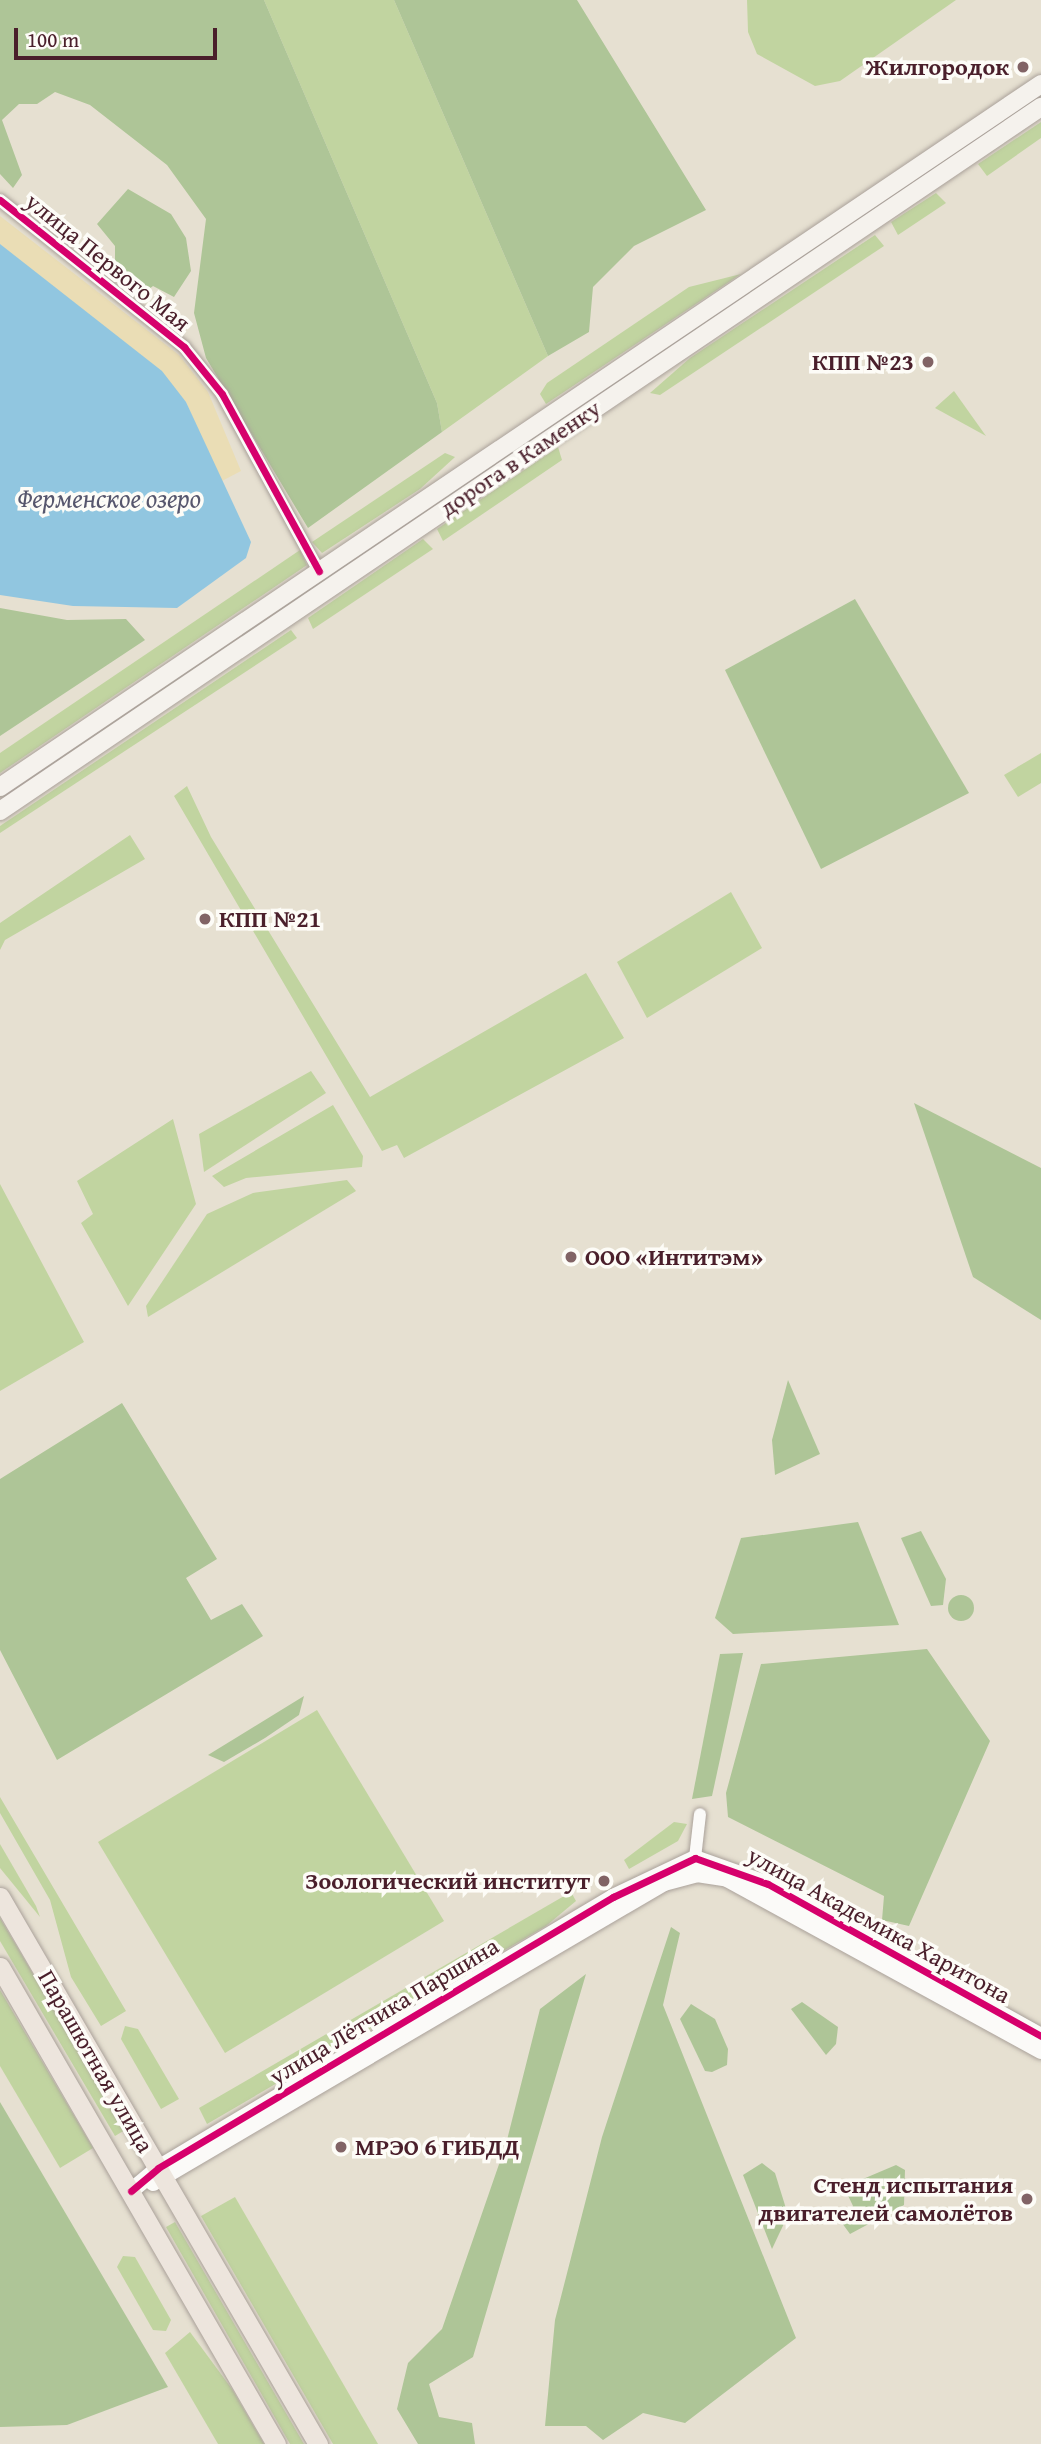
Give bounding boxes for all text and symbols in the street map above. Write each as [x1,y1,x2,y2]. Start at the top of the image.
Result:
scale bar [18,14,220,58]
text: 100 m [27,24,79,55]
place label: Жилгородок [865,53,1009,81]
marker: Жилгородок [1015,59,1031,75]
street label: улица Первого Мая [20,187,196,337]
place label: КПП №23 [812,348,914,376]
marker: КПП №23 [920,354,936,370]
street label: дорога в Каменку [434,394,606,522]
water label: Ферменское озеро [17,482,201,514]
place label: КПП №21 [219,905,321,933]
marker: КПП №21 [197,911,213,927]
place label: ООО «Интитэм» [585,1243,763,1271]
marker: ООО «Интитэм» [563,1249,579,1265]
street label: улица Академика Харитона [742,1841,1016,2009]
place label: Зоологический институт [305,1867,590,1895]
marker: Зоологический институт [596,1873,612,1889]
street label: улица Лётчика Паршина [264,1931,504,2091]
street label: Парашютная улица [32,1965,160,2157]
place label: МРЭО 6 ГИБДД [355,2133,519,2161]
marker: МРЭО 6 ГИБДД [333,2139,349,2155]
place label: Стенд испытания двигателей самолётов [758,2171,1013,2227]
marker: Стенд испытания двигателей самолётов [1019,2191,1035,2207]

